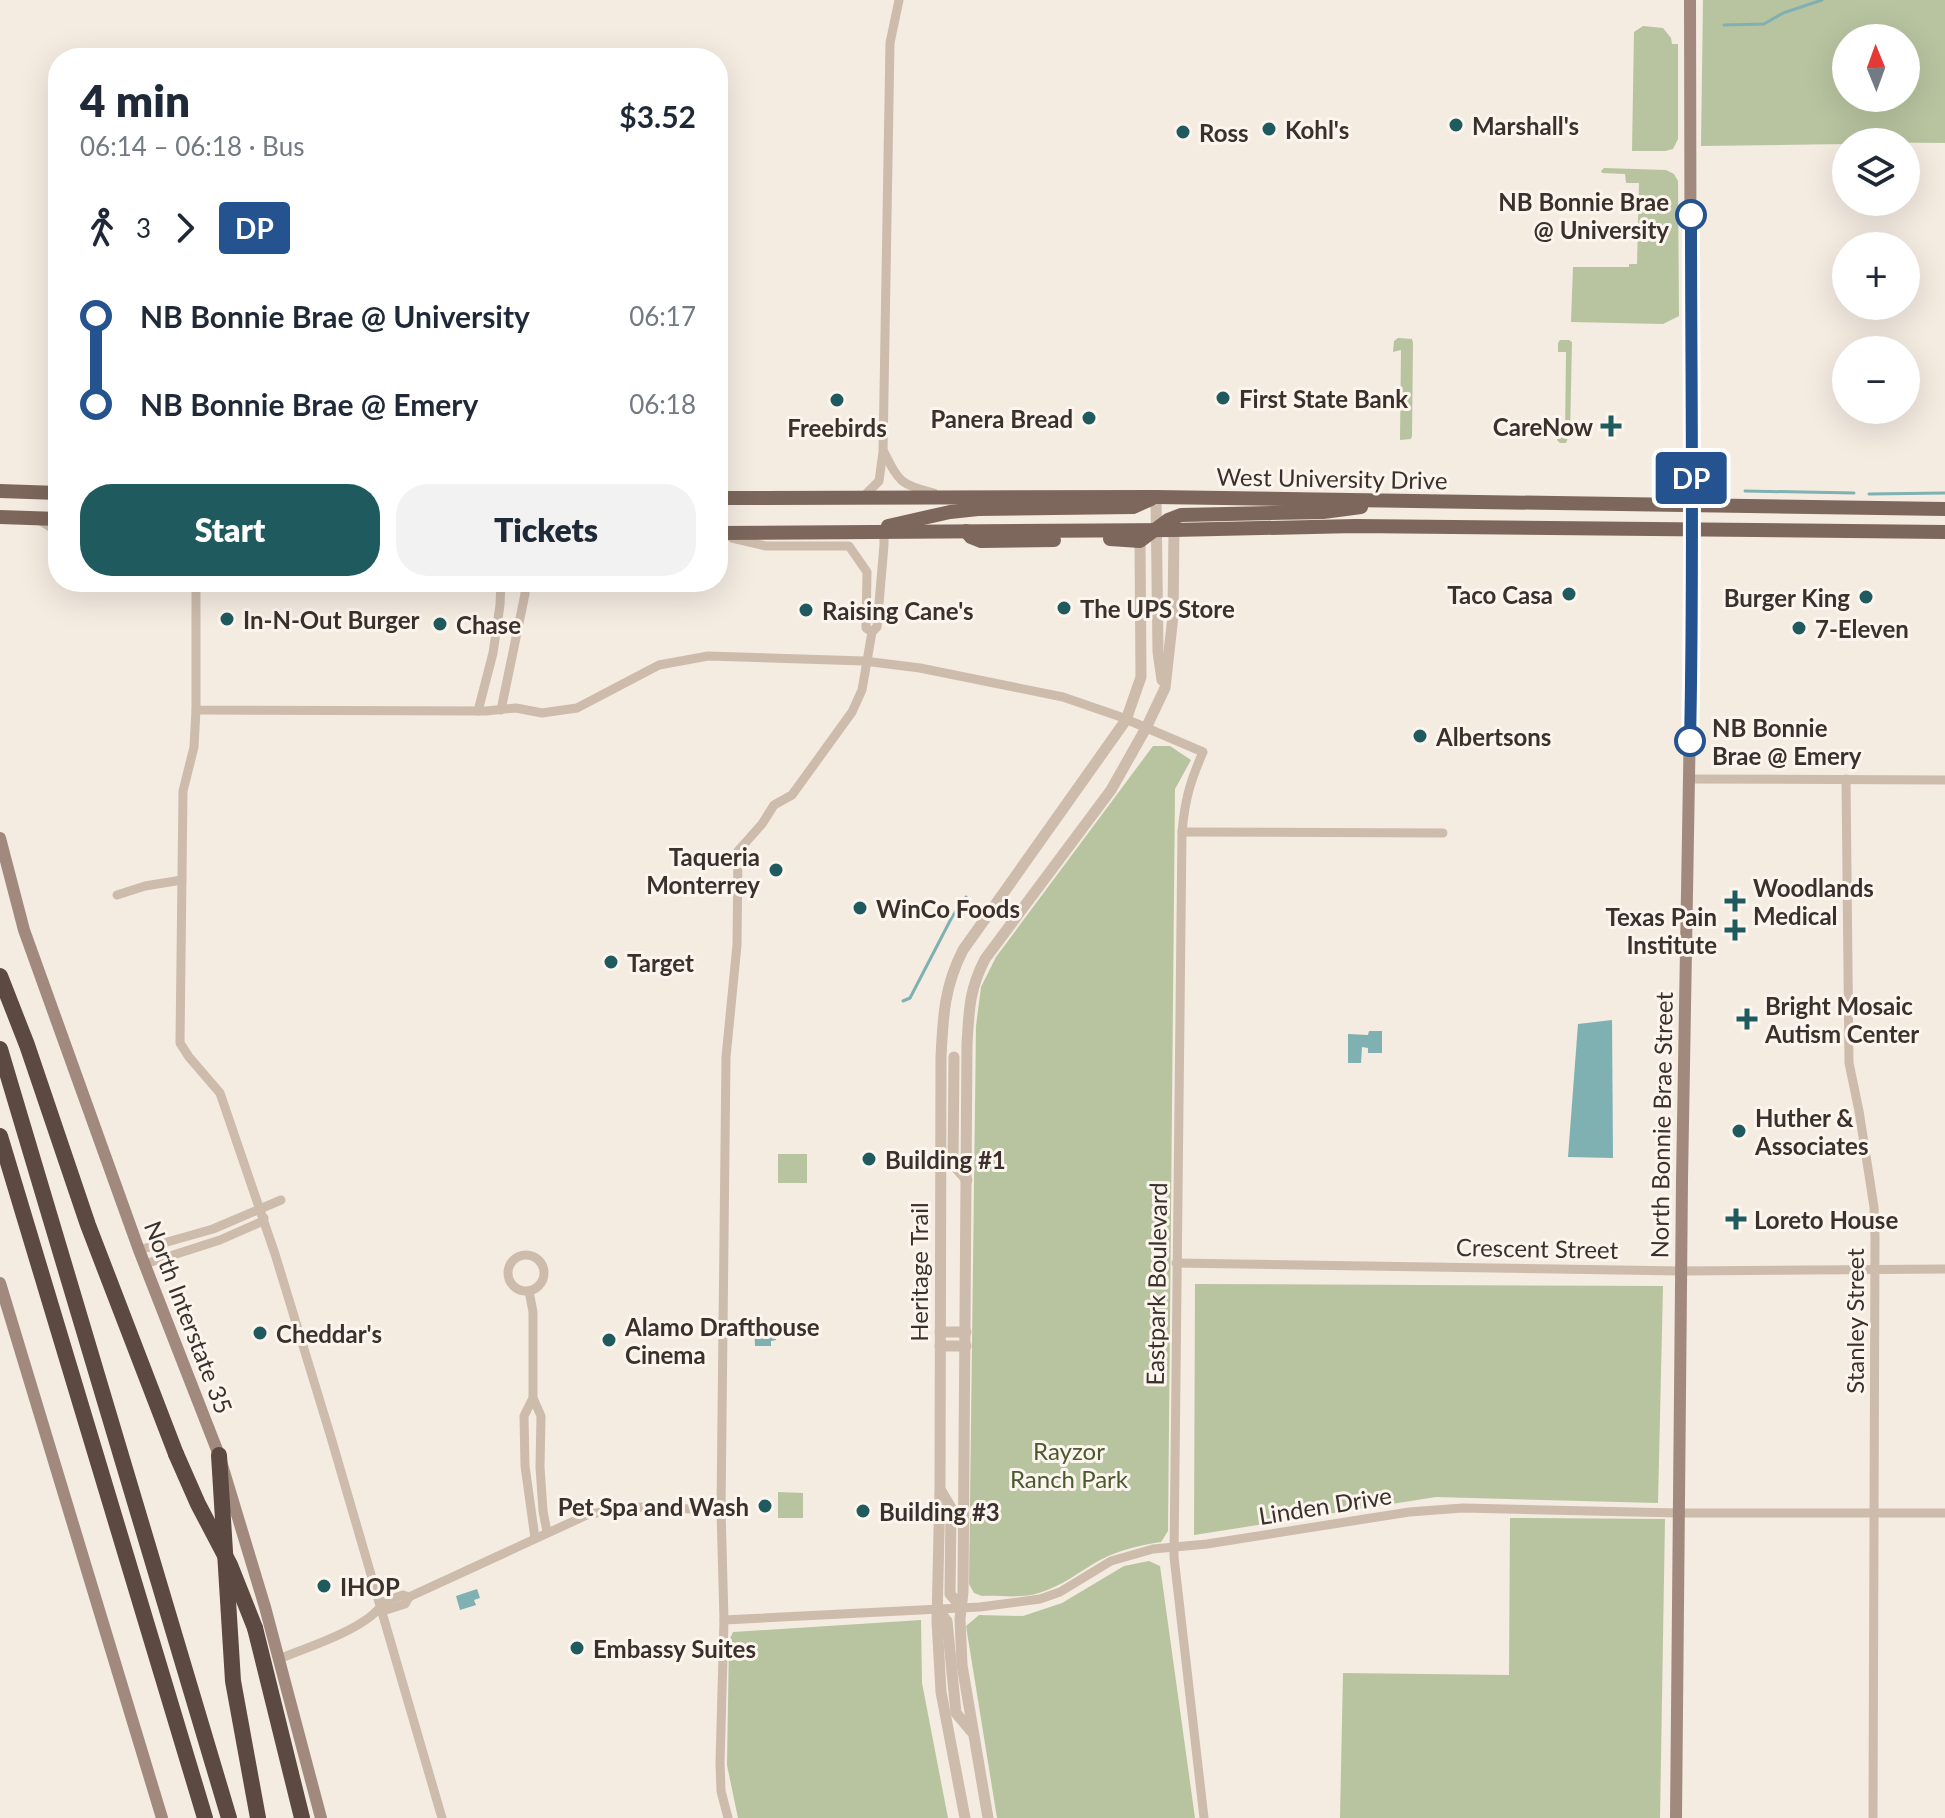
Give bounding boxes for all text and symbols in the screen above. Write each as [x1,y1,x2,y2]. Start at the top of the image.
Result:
north arrow [1832,24,1920,112]
map controls [1832,24,1920,424]
text: 4 min [80,74,190,126]
text: $3.52 [619,98,696,134]
place label: Marshall's [1472,111,1579,140]
place label: Kohl's [1285,115,1349,144]
marker: Marshall's [1447,116,1465,134]
place label: Ross [1199,118,1249,147]
marker: Kohl's [1260,120,1278,138]
marker: Ross [1174,123,1192,141]
button: layers [1832,128,1920,216]
text: 06:14 – 06:18 · Bus [80,130,304,162]
place label: NB Bonnie Brae @ University [1498,187,1669,244]
marker: NB Bonnie Brae @ University [1676,200,1706,230]
icon: walk [80,206,124,250]
icon: forward [163,206,207,250]
text: DP [235,211,274,245]
text: 3 [136,212,151,244]
button: + [1832,232,1920,320]
text: NB Bonnie Brae @ University [140,298,530,334]
text: 06:17 [629,300,696,332]
button: − [1832,336,1920,424]
place label: First State Bank [1239,384,1408,413]
text: NB Bonnie Brae @ Emery [140,386,478,422]
text: 06:18 [629,388,696,420]
marker: First State Bank [1214,389,1232,407]
marker: Freebirds [828,391,846,409]
place label: Panera Bread [930,404,1073,433]
marker: Panera Bread [1080,409,1098,427]
place label: CareNow [1493,412,1594,441]
place label: Freebirds [787,413,887,442]
marker: CareNow [1600,415,1622,437]
line badge: DP [1655,452,1727,504]
street label: West University Drive [1216,461,1448,495]
text: DP [1672,461,1710,495]
button: Start [80,484,380,576]
button: Tickets [396,484,696,576]
place label: Taco Casa [1447,580,1553,609]
place label: Burger King [1724,583,1850,612]
marker: Taco Casa [1560,585,1578,603]
marker: Burger King [1857,588,1875,606]
place label: The UPS Store [1080,594,1235,623]
place label: Raising Cane's [822,596,973,625]
marker: The UPS Store [1055,599,1073,617]
marker: Raising Cane's [797,601,815,619]
place label: In-N-Out Burger [243,605,420,634]
marker: In-N-Out Burger [218,610,236,628]
place label: Chase [456,610,521,639]
place label: 7-Eleven [1815,614,1909,643]
marker: Chase [431,615,449,633]
marker: 7-Eleven [1790,619,1808,637]
place label: NB Bonnie Brae @ Emery [1712,713,1862,770]
place label: Albertsons [1435,722,1551,751]
marker: NB Bonnie Brae @ Emery [1675,726,1705,756]
marker: Albertsons [1411,727,1429,745]
place label: Taqueria Monterrey [646,842,760,899]
marker: Taqueria Monterrey [767,861,785,879]
place label: Woodlands Medical [1753,873,1874,930]
marker: Woodlands Medical [1724,890,1746,912]
place label: WinCo Foods [876,894,1020,923]
marker: WinCo Foods [851,899,869,917]
place label: Texas Pain Institute [1605,902,1717,959]
marker: Texas Pain Institute [1724,919,1746,941]
place label: Target [627,948,694,977]
marker: Target [602,953,620,971]
street label: North Bonnie Brae Street [1644,991,1678,1258]
place label: Bright Mosaic Autism Center [1764,991,1919,1048]
marker: Bright Mosaic Autism Center [1736,1008,1758,1030]
place label: Huther & Associates [1754,1103,1868,1160]
marker: Huther & Associates [1730,1122,1748,1140]
place label: Building #1 [885,1145,1006,1174]
marker: Building #1 [860,1150,878,1168]
street label: Eastpark Boulevard [1140,1182,1172,1386]
street label: Heritage Trail [904,1202,933,1342]
place label: Loreto House [1754,1205,1898,1234]
marker: Loreto House [1725,1208,1747,1230]
street label: North Interstate 35 [139,1217,239,1417]
street label: Crescent Street [1456,1232,1619,1264]
street label: Stanley Street [1840,1248,1869,1394]
place label: Alamo Drafthouse Cinema [624,1312,820,1369]
place label: Cheddar's [276,1319,382,1348]
marker: Cheddar's [251,1324,269,1342]
marker: Alamo Drafthouse Cinema [600,1331,618,1349]
park label: Rayzor Ranch Park [1010,1436,1129,1493]
street label: Linden Drive [1256,1480,1394,1530]
place label: Pet Spa and Wash [558,1492,749,1521]
marker: Pet Spa and Wash [756,1497,774,1515]
place label: Building #3 [879,1497,1000,1526]
marker: Building #3 [854,1502,872,1520]
place label: IHOP [340,1572,400,1601]
marker: IHOP [315,1577,333,1595]
place label: Embassy Suites [593,1634,756,1663]
marker: Embassy Suites [568,1639,586,1657]

